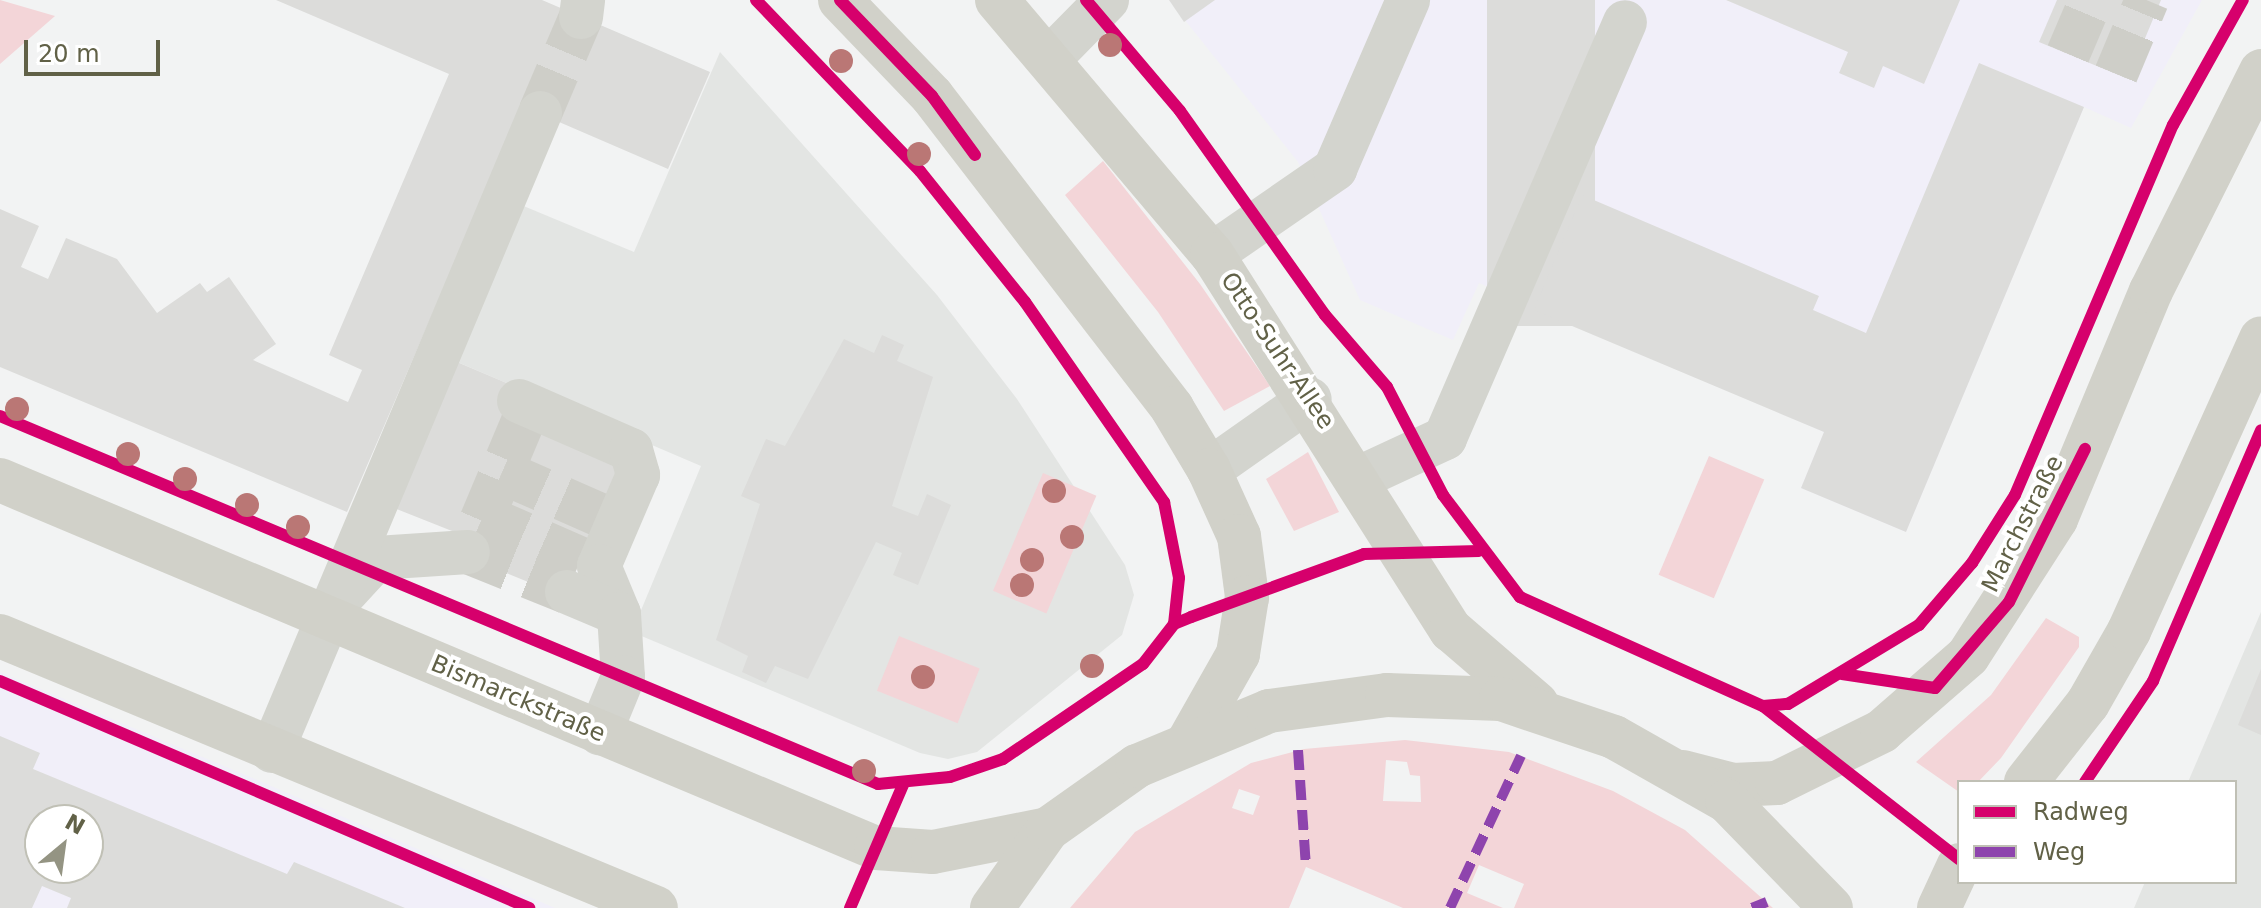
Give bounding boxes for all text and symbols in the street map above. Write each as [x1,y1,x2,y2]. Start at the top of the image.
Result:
scale bar [28,24,164,74]
text: 20 m [38,40,100,68]
street label: Otto-Suhr-Allee [1214,267,1340,435]
street label: Marchstraße [1976,451,2070,597]
street label: Bismarckstraße [427,649,609,749]
legend [1957,780,2237,884]
text: Radweg [2033,798,2129,826]
north arrow [24,804,104,884]
text: N [61,809,89,840]
text: Weg [2033,838,2085,866]

